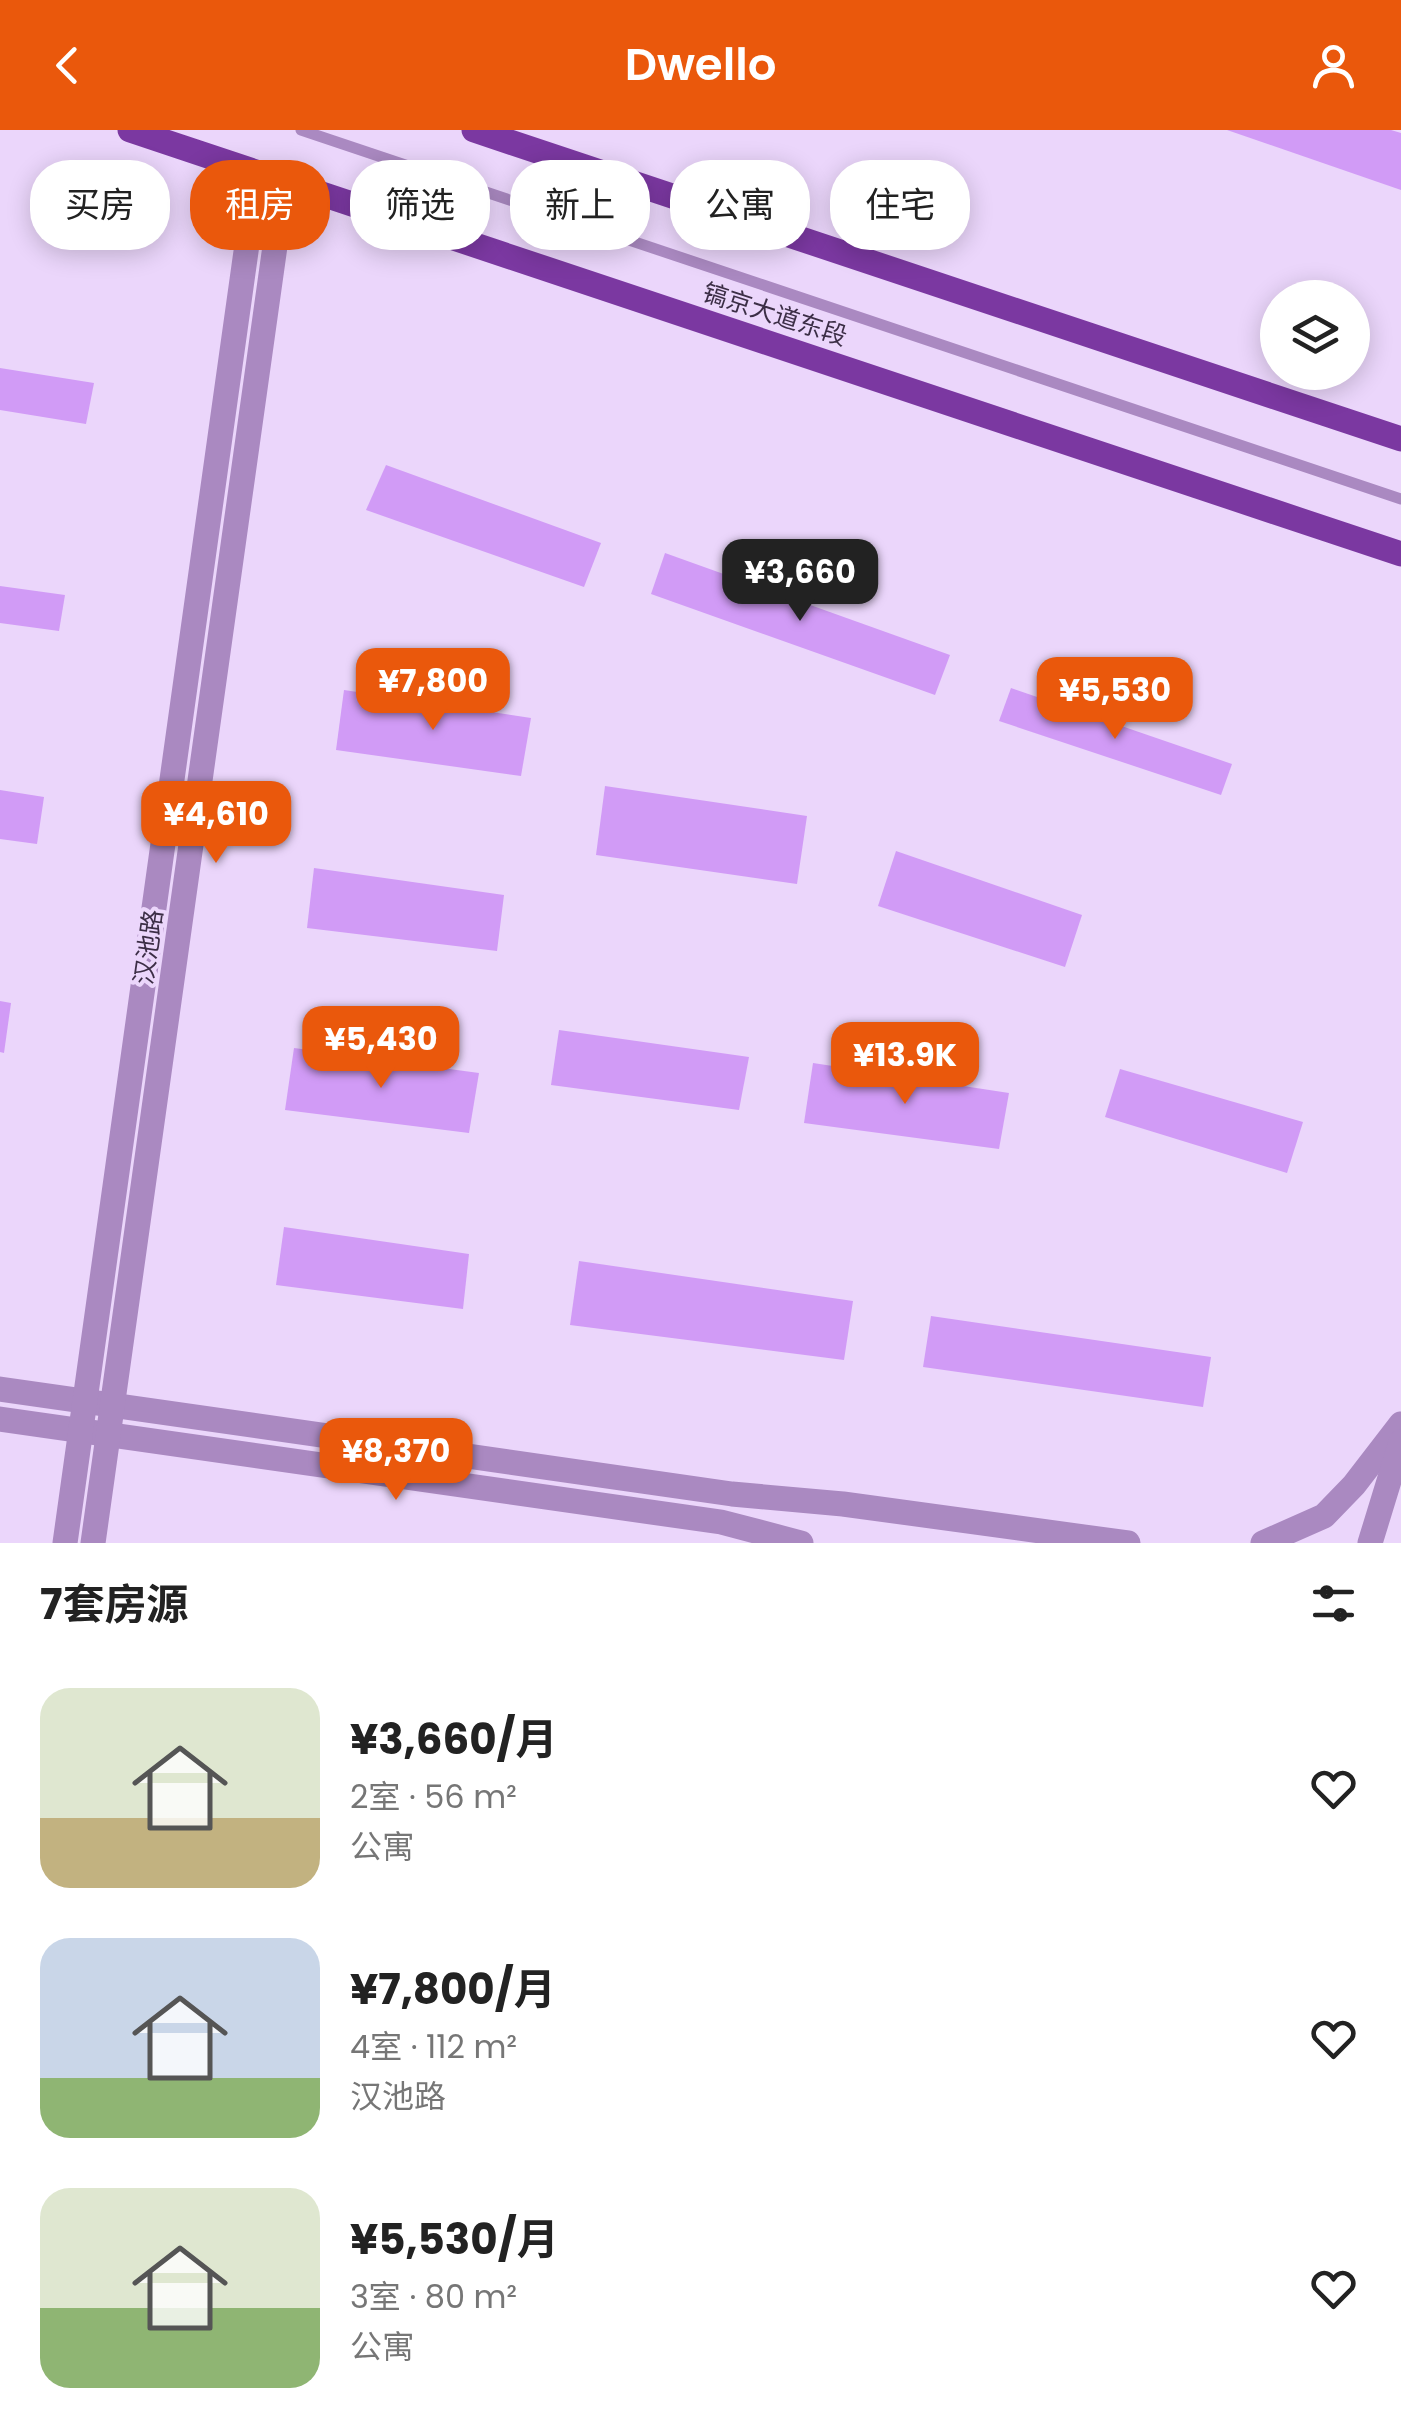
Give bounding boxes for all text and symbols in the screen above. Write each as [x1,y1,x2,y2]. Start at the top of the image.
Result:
text: Dwello [625,33,776,96]
icon: back [40,38,95,93]
icon: person [1306,38,1361,93]
chip: 买房 [30,160,170,250]
chip: 租房 [190,160,330,250]
chip: 筛选 [350,160,490,250]
chip: 新上 [510,160,650,250]
chip: 公寓 [670,160,810,250]
chip: 住宅 [830,160,970,250]
street label: 镐京大道东段 [698,275,852,354]
map controls [1260,280,1370,390]
button: layers [1260,280,1370,390]
pin: ¥3,660 [719,539,881,624]
text: ¥3,660 [744,549,856,594]
pin: ¥7,800 [352,648,514,733]
pin: ¥5,530 [1034,657,1196,742]
text: ¥7,800 [378,658,488,703]
text: ¥5,530 [1059,667,1171,712]
pin: ¥4,610 [135,781,297,866]
text: ¥4,610 [163,791,269,836]
street label: 汉池路 [126,907,171,987]
pin: ¥5,430 [300,1006,462,1091]
text: ¥5,430 [324,1016,438,1061]
pin: ¥13.9K [824,1022,986,1107]
text: ¥13.9K [853,1032,957,1077]
pin: ¥8,370 [315,1418,477,1503]
text: ¥8,370 [342,1428,450,1473]
text: 7套房源 [40,1575,188,1634]
icon: filters [1306,1576,1361,1631]
text: ¥3,660/月 [350,1710,558,1769]
icon: home [120,1728,240,1848]
icon: heart [1306,1761,1361,1816]
text: 2室 · 56 m² [350,1774,517,1819]
text: 公寓 [350,1824,414,1869]
text: ¥7,800/月 [350,1960,556,2019]
icon: home [120,1978,240,2098]
icon: heart [1306,2011,1361,2066]
text: 4室 · 112 m² [350,2024,517,2069]
text: 汉池路 [350,2074,446,2119]
text: ¥5,530/月 [350,2210,559,2269]
icon: home [120,2228,240,2348]
icon: heart [1306,2261,1361,2316]
text: 3室 · 80 m² [350,2274,517,2319]
text: 公寓 [350,2324,414,2369]

